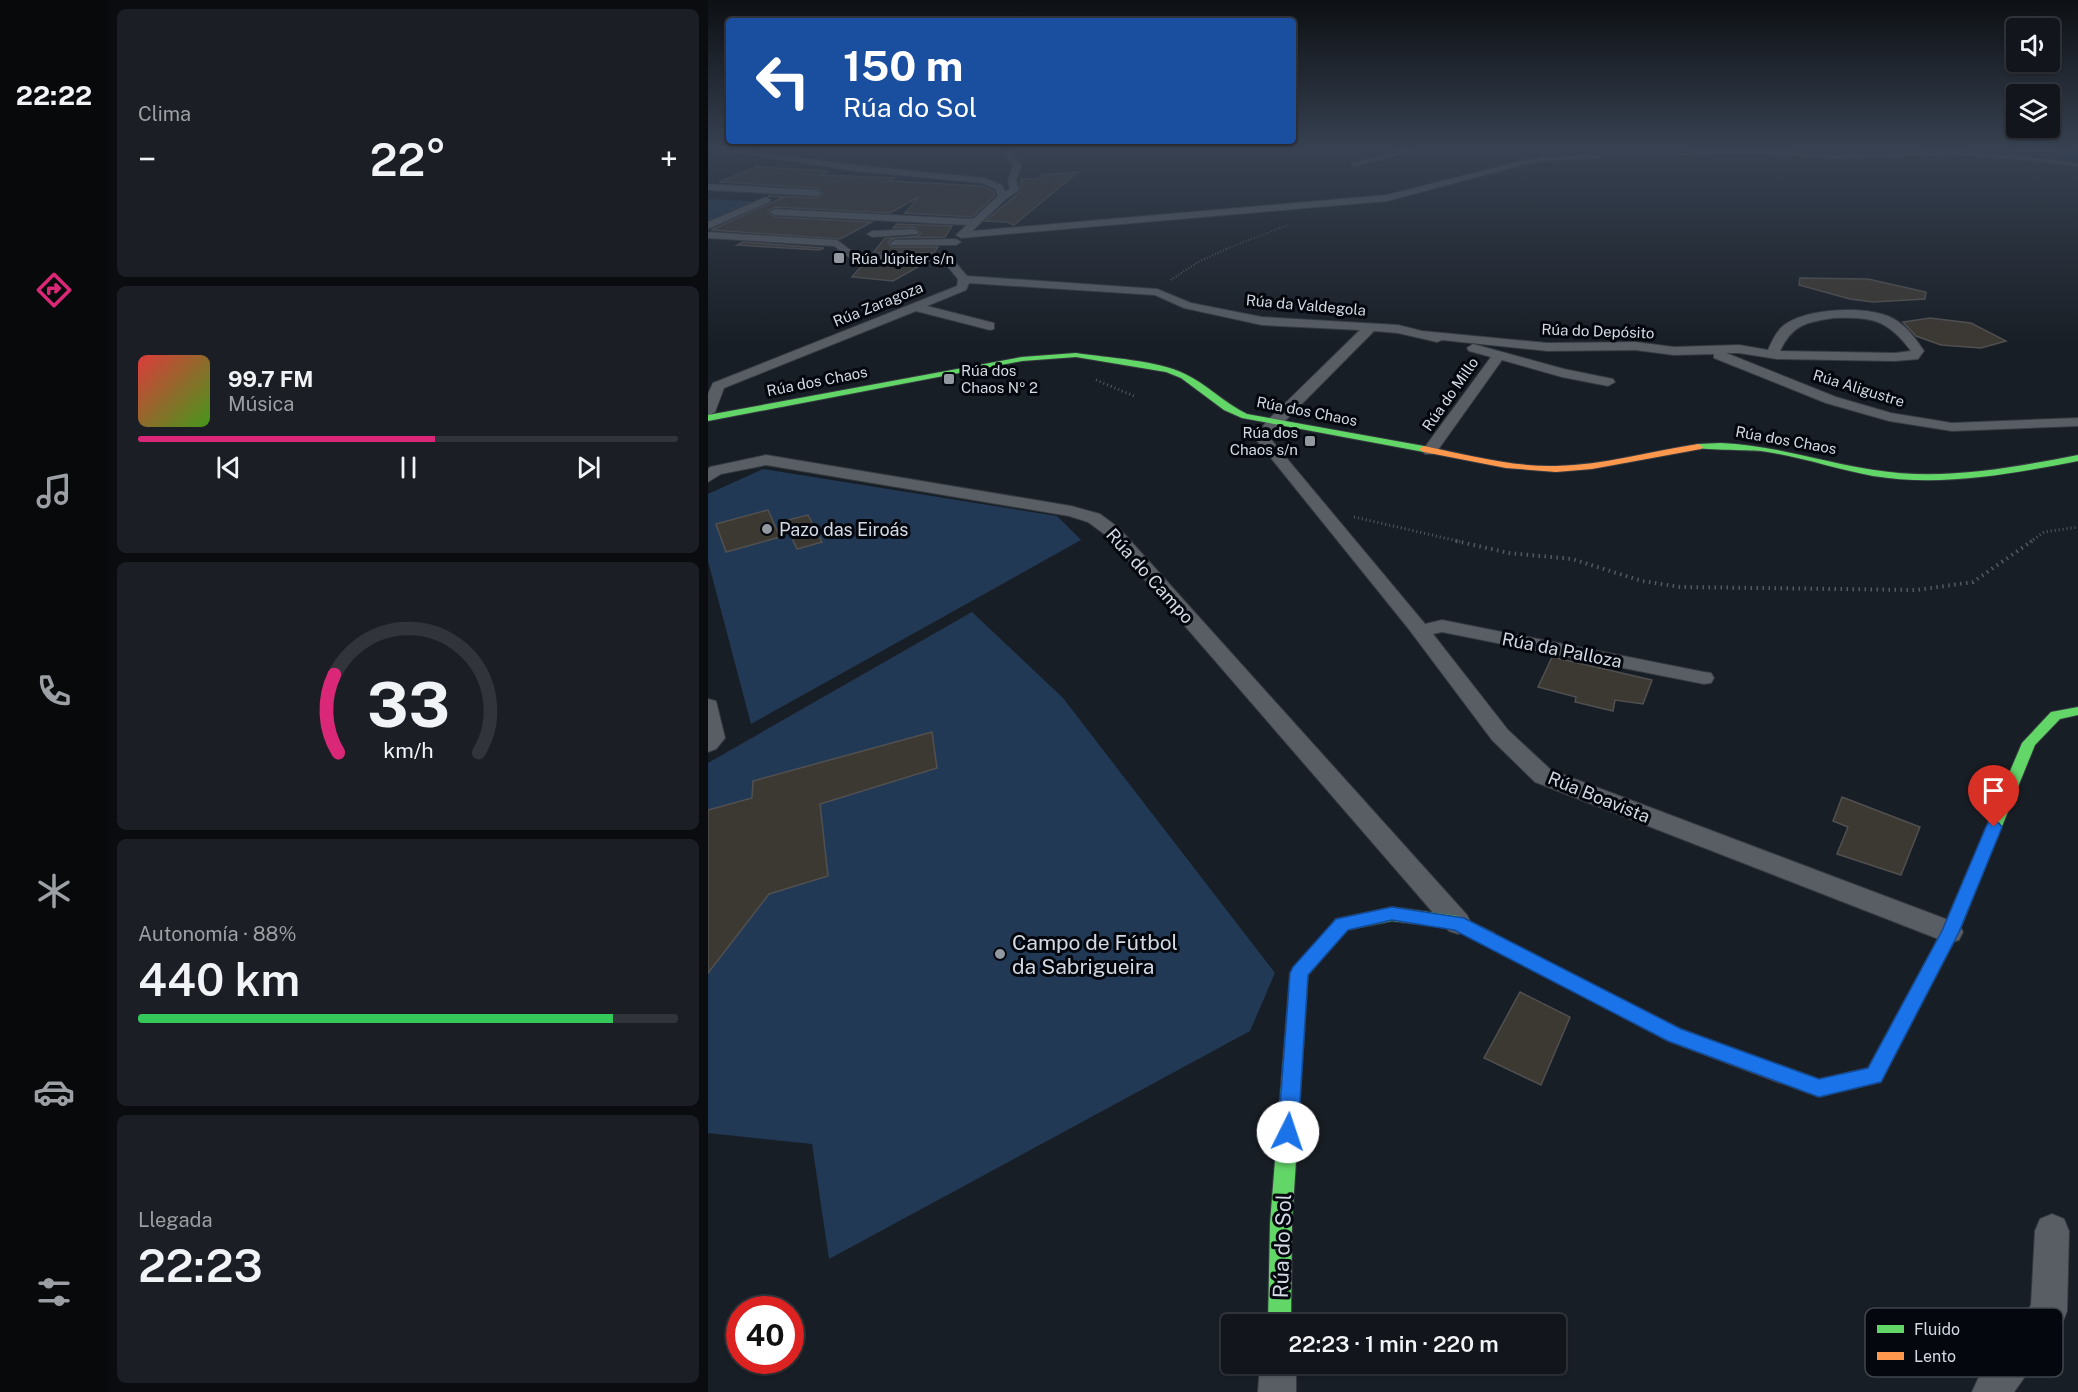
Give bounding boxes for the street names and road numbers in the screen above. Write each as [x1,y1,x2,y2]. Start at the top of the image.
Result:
street label: Rúa Zaragoza [831,278,925,330]
street label: Rúa da Valdegola [1245,291,1367,319]
street label: Rúa do Depósito [1541,321,1655,341]
street label: Rúa do Millo [1419,354,1481,434]
street label: Rúa dos Chaos [765,363,869,399]
street label: Rúa Aligustre [1811,366,1907,410]
street label: Rúa dos Chaos [1255,393,1359,429]
street label: Rúa dos Chaos [1734,423,1838,457]
street label: Rúa do Campo [1102,524,1198,628]
street label: Rúa da Palloza [1500,628,1624,672]
street label: Rúa Boavista [1545,767,1653,827]
street label: Rúa do Sol [1268,1193,1296,1299]

